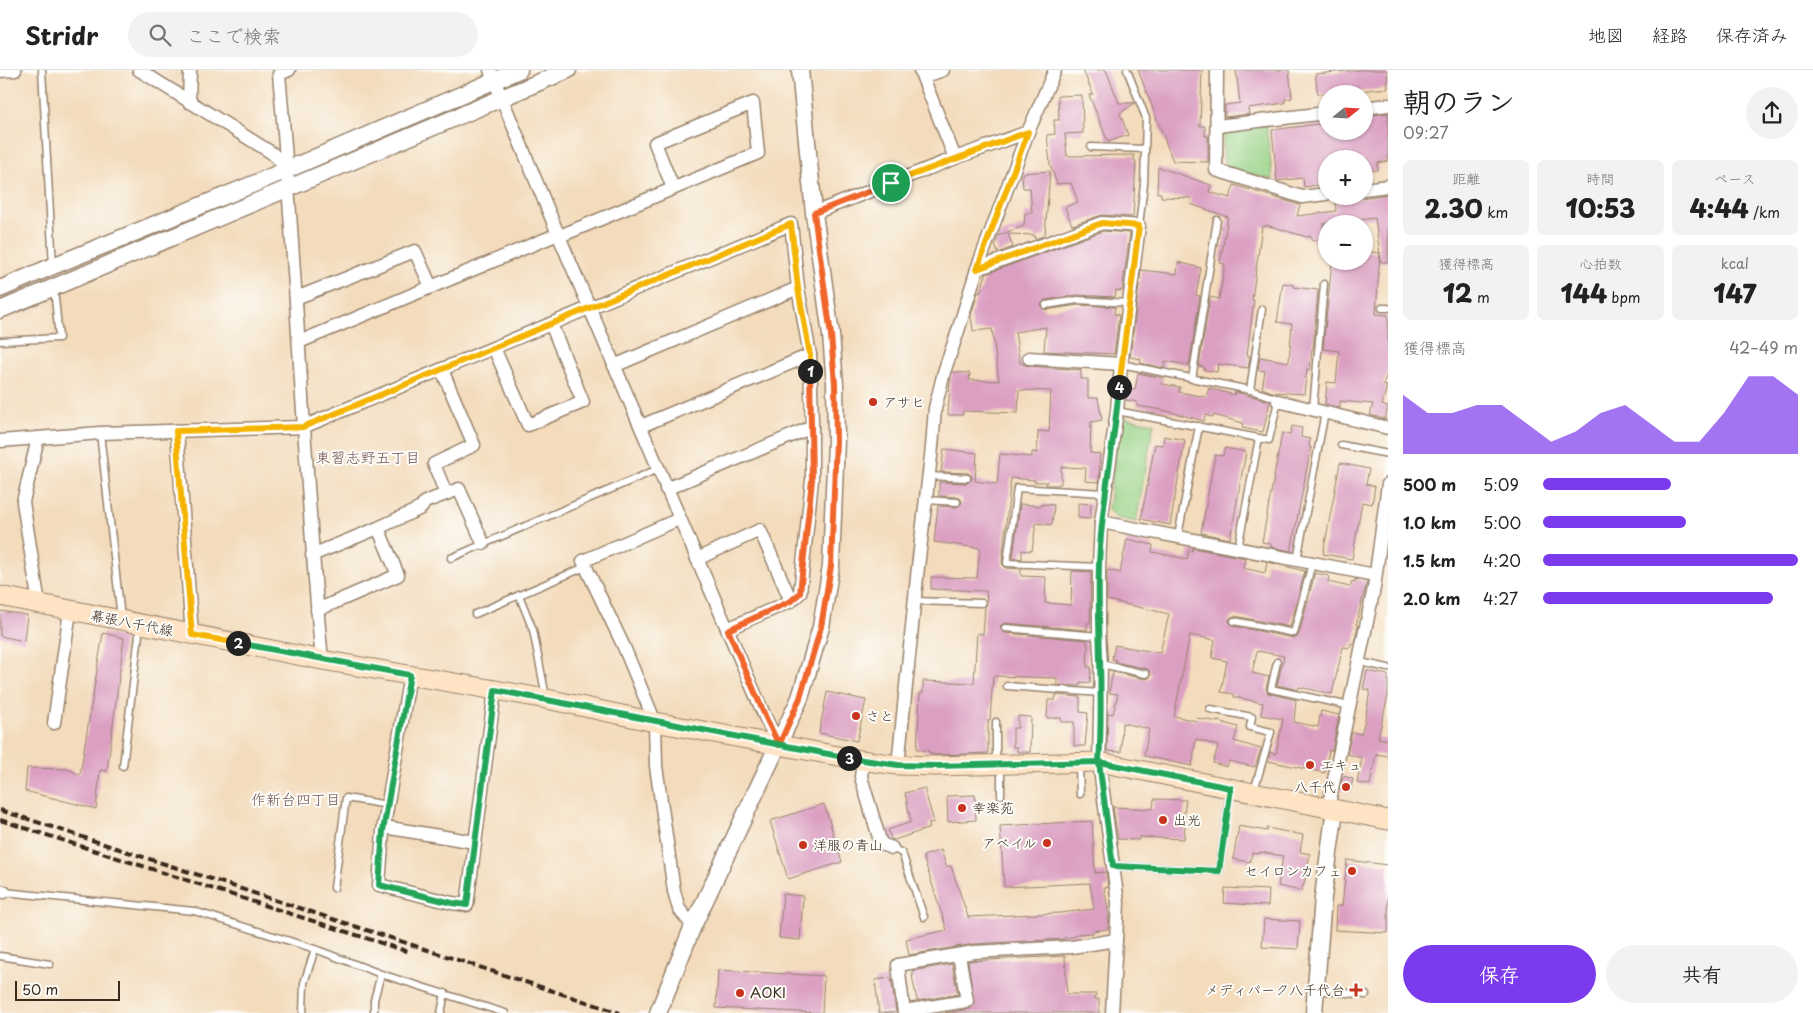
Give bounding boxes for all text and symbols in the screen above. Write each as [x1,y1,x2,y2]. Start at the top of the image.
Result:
search box [128,12,478,57]
text: Stridr [25,17,98,53]
icon: search [146,21,174,49]
text: ここで検索 [186,21,281,49]
text: 地図 [1588,21,1624,48]
text: 経路 [1652,21,1688,48]
text: 保存済み [1716,21,1788,48]
text: 朝のラン [1403,79,1515,122]
north arrow [1318,85,1372,140]
map controls [1318,85,1373,270]
button: share [1746,87,1798,139]
text: 09:27 [1403,120,1449,144]
button: + [1318,150,1373,205]
pin [870,162,912,204]
text: 距離 [1452,168,1480,189]
text: 時間 [1586,168,1614,189]
text: ペース [1714,168,1755,189]
icon: arrive [877,169,905,197]
text: 2.30 [1424,189,1483,227]
text: 10:53 [1566,189,1635,227]
text: 4:44 [1690,189,1749,227]
text: km [1483,202,1508,223]
text: /km [1749,202,1780,223]
button: − [1318,215,1373,270]
text: 獲得標高 [1438,253,1494,274]
text: 心拍数 [1579,253,1621,274]
text: kcal [1721,253,1749,274]
text: 12 [1443,274,1472,312]
text: 144 [1560,274,1607,312]
text: 147 [1713,274,1756,312]
text: m [1472,287,1490,308]
text: bpm [1607,287,1641,308]
text: 獲得標高 [1403,335,1467,359]
text: 42–49 m [1729,335,1798,359]
pin: 1 [798,358,822,384]
text: 1 [807,361,814,382]
pin: 4 [1106,374,1132,400]
text: 4 [1115,377,1124,398]
place label: アサヒ [883,391,925,412]
marker: アサヒ [867,396,879,408]
district label: 東習志野五丁目 [315,445,421,468]
text: 500 m [1403,472,1456,496]
text: 5:09 [1483,472,1519,496]
text: 1.0 km [1403,510,1456,534]
text: 5:00 [1483,510,1521,534]
text: 1.5 km [1403,548,1456,572]
text: 4:20 [1483,548,1521,572]
text: 2.0 km [1403,586,1460,610]
text: 4:27 [1483,586,1518,610]
street label: 幕張八千代線 [89,604,175,641]
pin: 2 [226,630,250,656]
text: 2 [234,633,243,654]
place label: さと [866,705,894,726]
marker: さと [850,710,862,722]
pin: 3 [836,746,862,770]
text: 3 [845,748,854,769]
place label: エキュ [1320,754,1362,775]
marker: エキュ [1304,759,1316,771]
place label: 八千代 [1294,776,1336,797]
marker: 八千代 [1340,781,1352,793]
district label: 作新台四丁目 [251,787,341,810]
place label: 幸楽苑 [972,797,1014,818]
marker: 幸楽苑 [956,802,968,814]
place label: 出光 [1173,809,1201,830]
marker: 出光 [1157,814,1169,826]
place label: アベイル [982,832,1037,853]
place label: 洋服の青山 [813,834,883,855]
marker: アベイル [1041,837,1053,849]
marker: 洋服の青山 [797,839,809,851]
place label: セイロンカフェ [1244,860,1342,881]
marker: セイロンカフェ [1346,865,1358,877]
button: 保存 [1403,945,1596,1003]
button: 共有 [1606,945,1798,1003]
scale bar [15,978,120,1001]
text: 50 m [22,979,58,1000]
place label: メディパーク八千代台 [1205,979,1345,1000]
place label: AOKI [750,982,786,1003]
marker: メディパーク八千代台 [1349,983,1363,997]
marker: AOKI [734,987,746,999]

